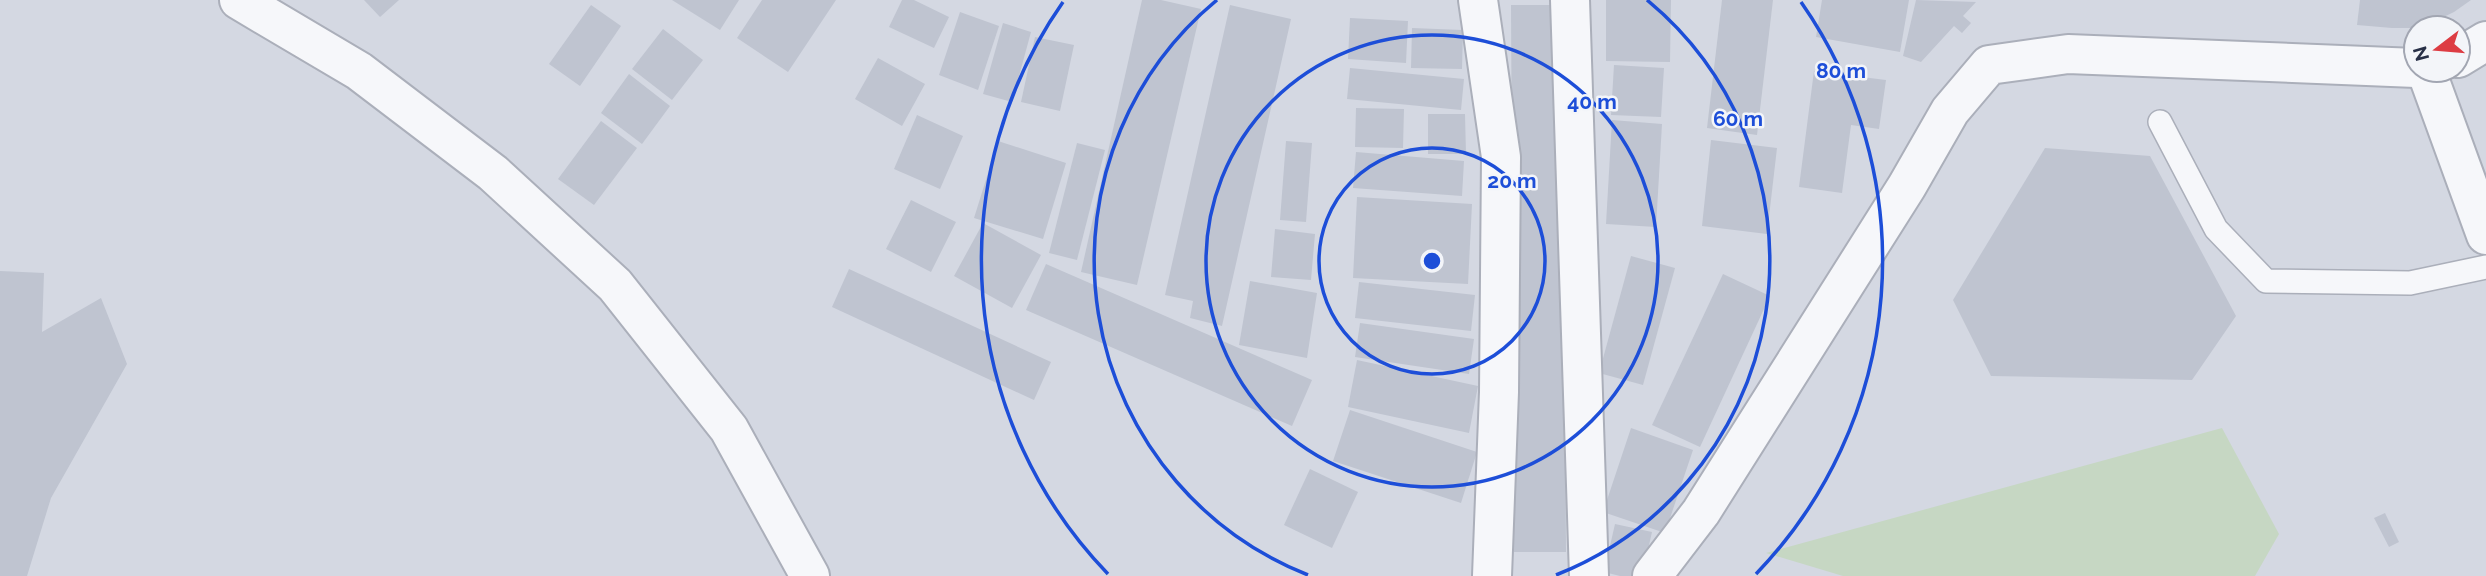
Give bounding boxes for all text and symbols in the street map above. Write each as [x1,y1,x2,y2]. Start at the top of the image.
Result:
north arrow [2402,14,2472,84]
text: N [2408,44,2433,64]
text: 80 m [1816,58,1866,83]
text: 40 m [1567,89,1617,114]
text: 60 m [1713,106,1763,131]
text: 20 m [1487,168,1537,193]
centre of rings [1420,249,1444,273]

